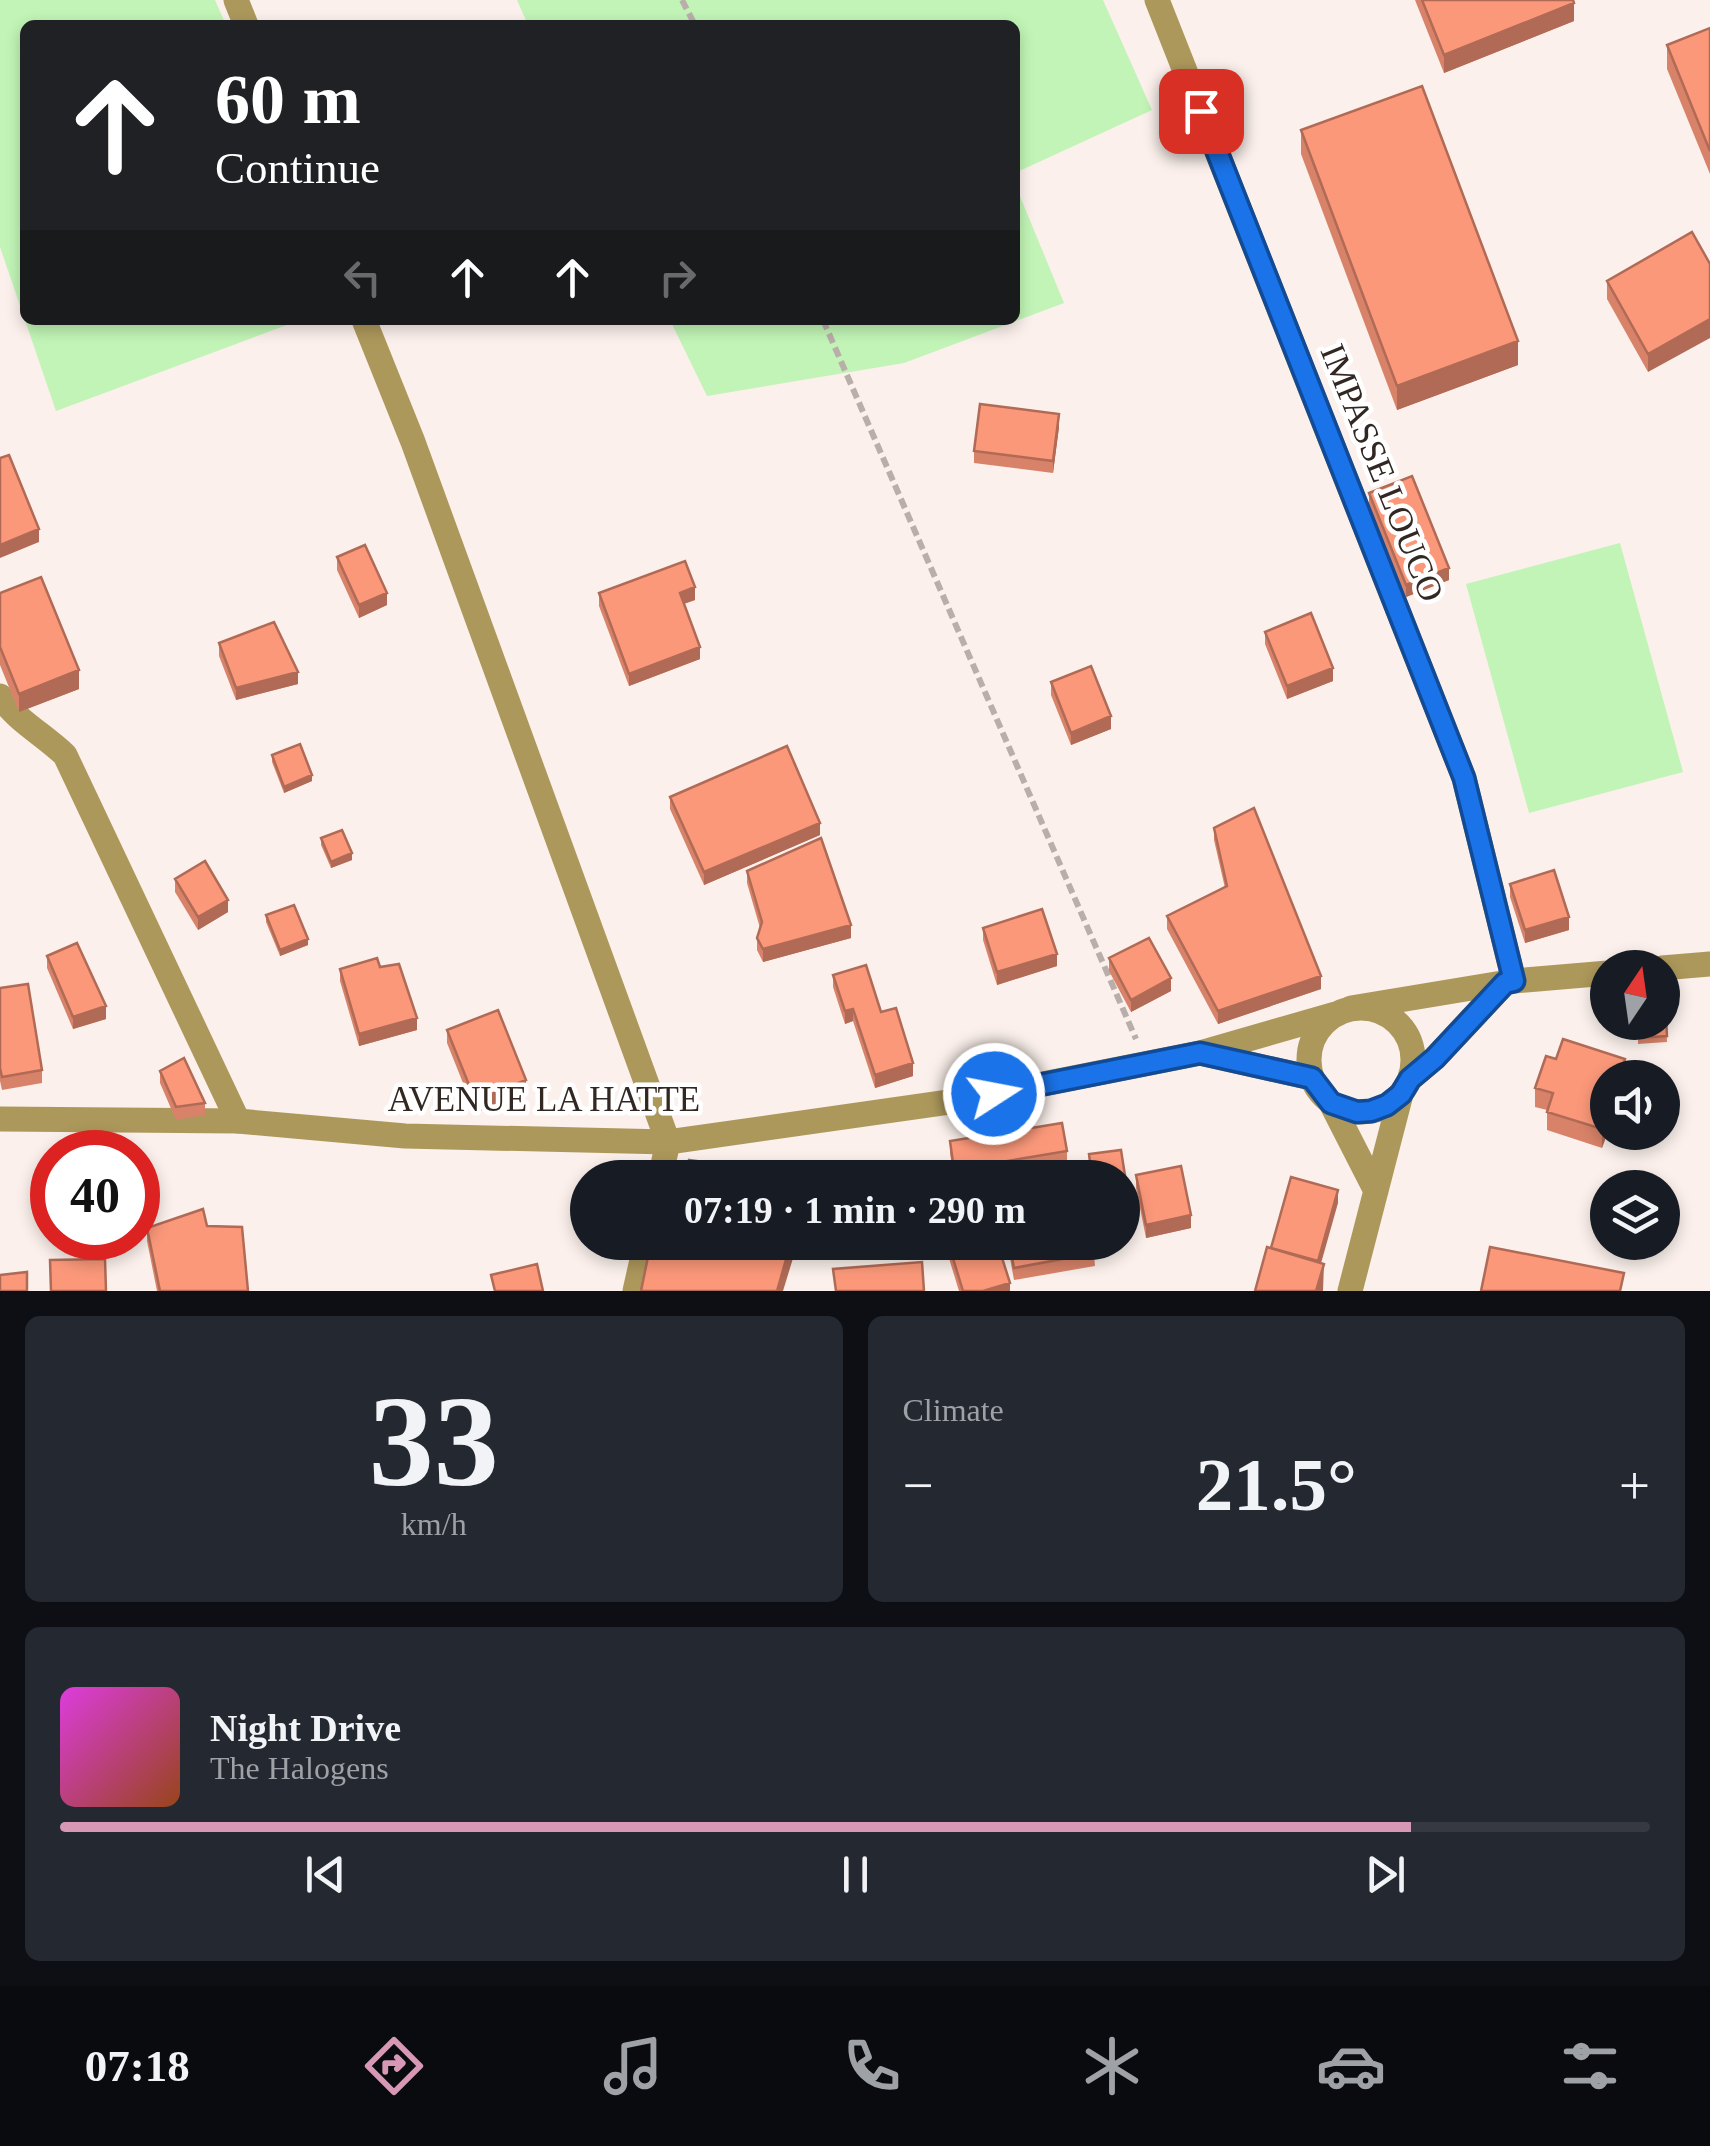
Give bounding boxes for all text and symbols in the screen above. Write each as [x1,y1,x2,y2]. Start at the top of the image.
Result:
icon: ahead [50,60,180,190]
text: 60 m [215,61,361,138]
pin [1159,69,1244,154]
icon: arrive [1174,84,1229,139]
text: Continue [215,143,380,193]
icon: left [335,250,390,305]
icon: ahead [440,250,495,305]
icon: ahead [545,250,600,305]
icon: right [650,250,705,305]
street label: IMPASSE LOUCO [1313,339,1451,607]
north arrow [1590,950,1680,1040]
map controls [1590,950,1680,1260]
position arrow [942,1042,1046,1146]
button: sound [1590,1060,1680,1150]
street label: AVENUE LA HATTE [388,1080,700,1119]
speed limit sign: 40 [30,1130,160,1260]
button: layers [1590,1170,1680,1260]
text: 07:19 · 1 min · 290 m [684,1189,1026,1231]
text: 33 [369,1369,499,1513]
text: Climate [903,1392,1004,1428]
text: 21.5° [1196,1443,1357,1526]
text: − [903,1455,934,1516]
text: + [1619,1455,1650,1516]
text: km/h [401,1506,467,1542]
text: Night Drive [210,1707,401,1749]
text: The Halogens [210,1750,389,1786]
icon: previous [298,1847,353,1902]
icon: pause [828,1847,883,1902]
icon: next [1358,1847,1413,1902]
icon: directions [359,2031,429,2101]
icon: music [598,2031,668,2101]
icon: phone [837,2031,907,2101]
icon: climate [1077,2031,1147,2101]
icon: car [1316,2031,1386,2101]
icon: filters [1555,2031,1625,2101]
text: 07:18 [85,2041,190,2091]

